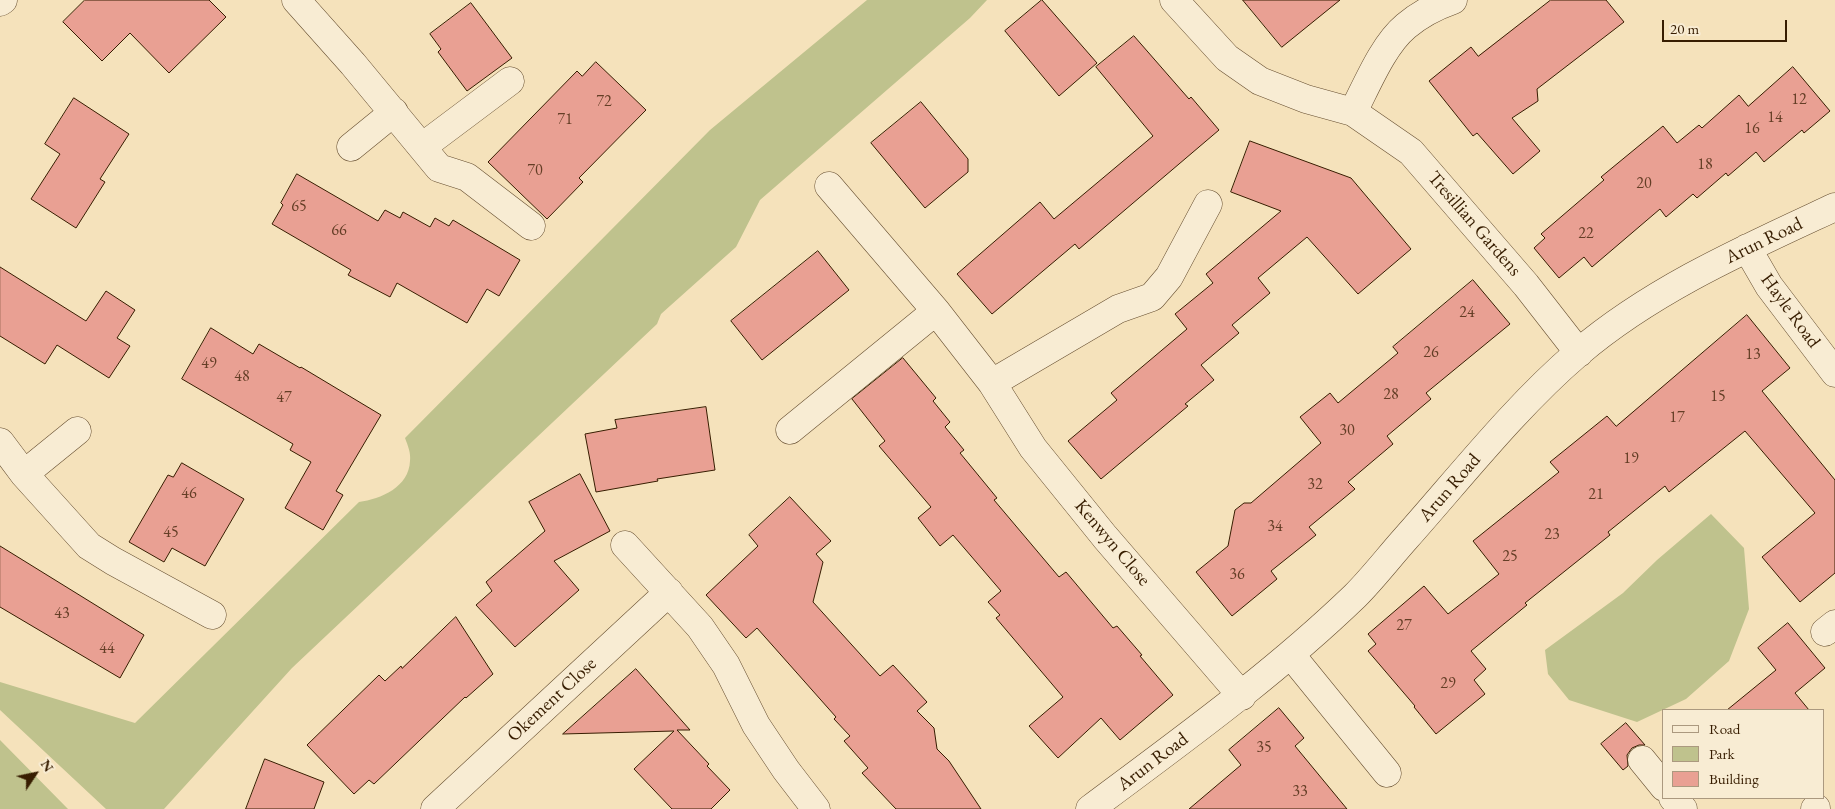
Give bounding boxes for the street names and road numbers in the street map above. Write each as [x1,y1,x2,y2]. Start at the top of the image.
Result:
street label: Tresillian Gardens [1422,167,1526,281]
street label: Arun Road [1722,213,1806,269]
street label: Hayle Road [1755,269,1825,353]
street label: Arun Road [1414,449,1486,527]
street label: Kenwyn Close [1069,495,1155,591]
street label: Okement Close [503,653,601,747]
street label: Arun Road [1113,728,1193,796]

